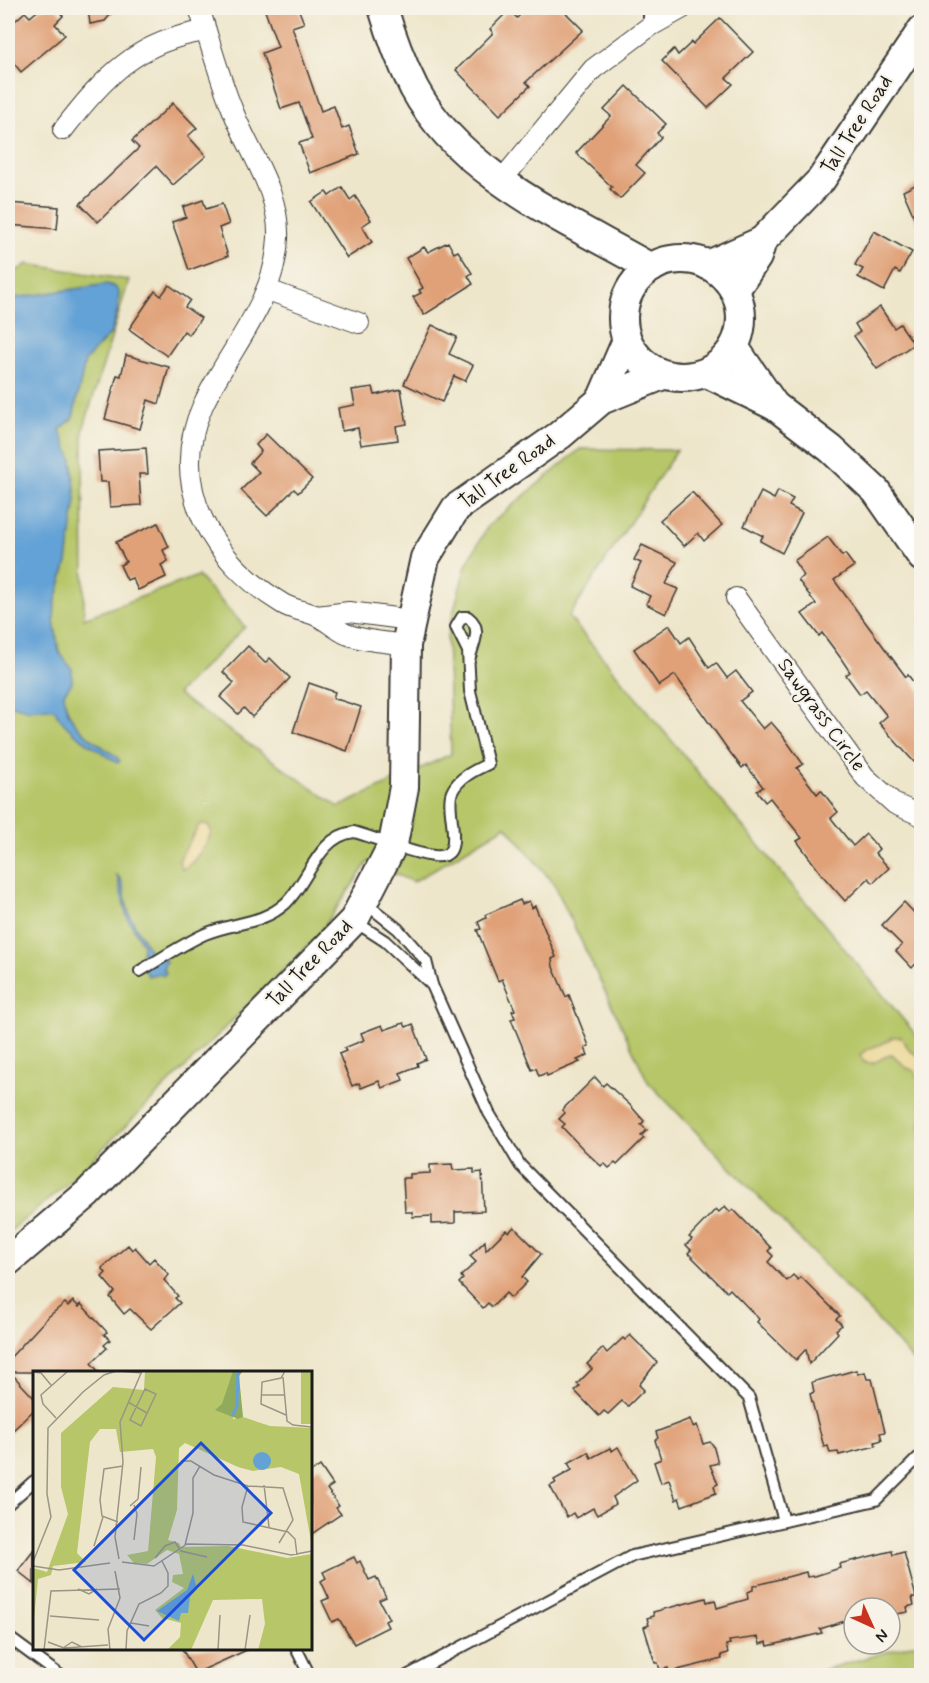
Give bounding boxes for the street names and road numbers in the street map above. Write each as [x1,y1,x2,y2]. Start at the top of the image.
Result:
street label: Tall Tree Road [815,70,899,180]
street label: Tall Tree Road [453,428,561,516]
street label: Sawgrass Circle [770,653,871,778]
street label: Tall Tree Road [261,914,359,1014]

